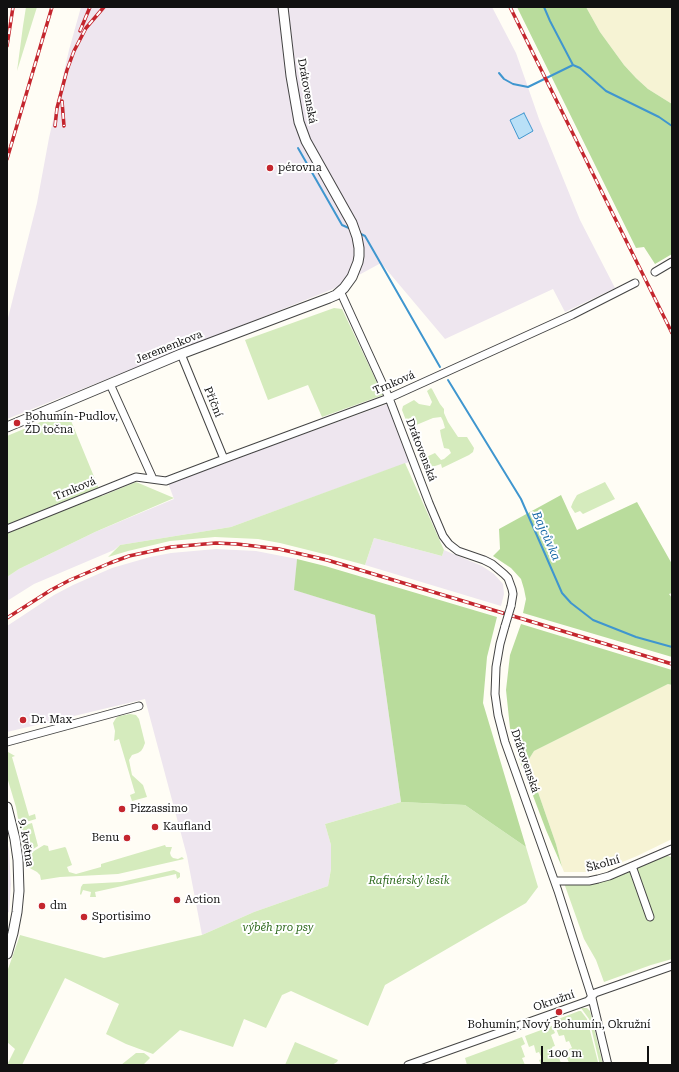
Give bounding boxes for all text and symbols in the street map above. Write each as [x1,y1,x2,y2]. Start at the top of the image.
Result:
street label: Drátovenská [295,57,319,125]
place label: pérovna [278,161,322,175]
marker: pérovna [265,163,275,173]
street label: Jeremenkova [134,328,204,366]
street label: Trnková [371,368,417,398]
street label: Příční [201,385,225,419]
place label: Bohumín-Pudlov, ŽD točna [25,410,118,436]
street label: Drátovenská [403,417,439,483]
marker: Bohumín-Pudlov, ŽD točna [12,418,22,428]
street label: Trnková [52,475,98,503]
water label: Bajcůvka [529,509,563,563]
place label: Dr. Max [31,713,72,727]
marker: Dr. Max [18,715,28,725]
street label: Drátovenská [508,727,542,795]
place label: Pizzassimo [130,802,188,816]
marker: Pizzassimo [117,804,127,814]
street label: 9. května [16,818,36,868]
place label: Kaufland [163,820,211,834]
marker: Kaufland [150,822,160,832]
place label: Benu [92,831,119,845]
marker: Benu [122,833,132,843]
street label: Školní [585,853,621,875]
park label: Rafinérský lesík [368,874,450,888]
place label: Action [185,893,220,907]
marker: Action [172,895,182,905]
place label: dm [50,899,67,913]
marker: dm [37,901,47,911]
place label: Sportisimo [92,910,151,924]
marker: Sportisimo [79,912,89,922]
park label: výběh pro psy [243,921,313,935]
street label: Okružní [532,988,576,1014]
marker: Bohumín, Nový Bohumín, Okružní [554,1007,564,1017]
place label: Bohumín, Nový Bohumín, Okružní [467,1018,651,1032]
scale bar [543,1038,651,1064]
text: 100 m [548,1046,582,1060]

